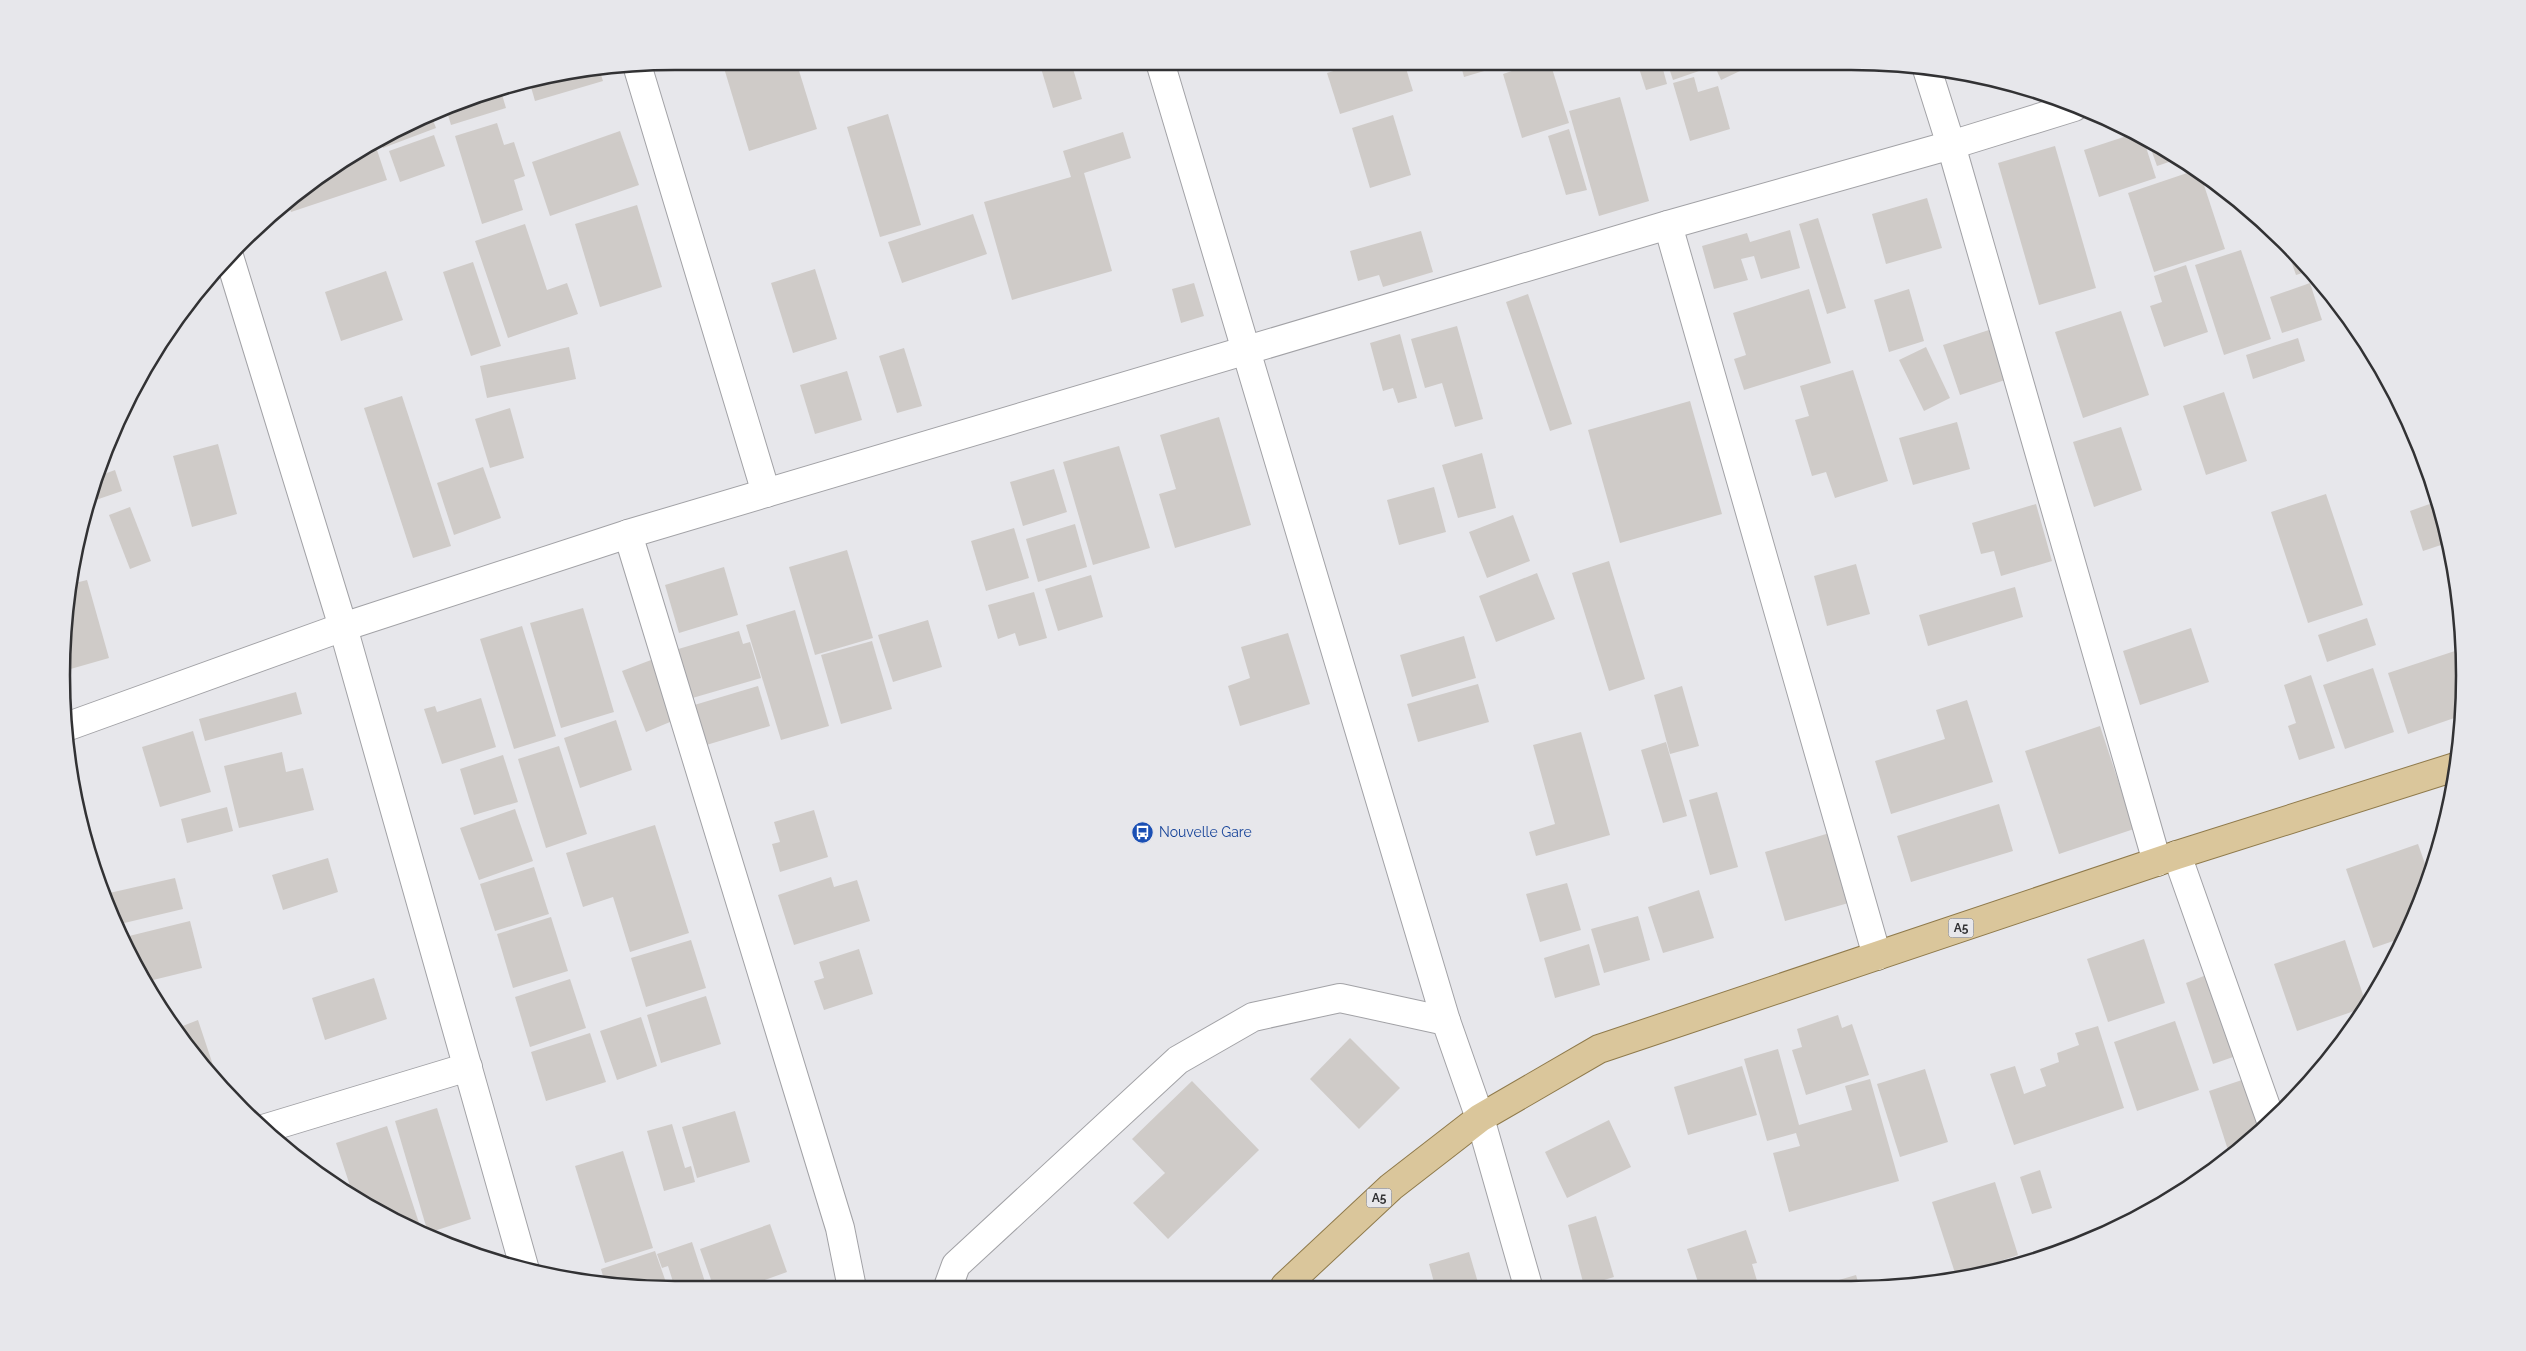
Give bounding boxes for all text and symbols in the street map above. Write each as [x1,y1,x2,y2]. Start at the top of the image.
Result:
bus stop icon: Nouvelle Gare [1131,820,1155,844]
place label: Nouvelle Gare [1159,824,1252,840]
road number: A5 [1948,918,1974,938]
road number: A5 [1366,1188,1392,1208]

